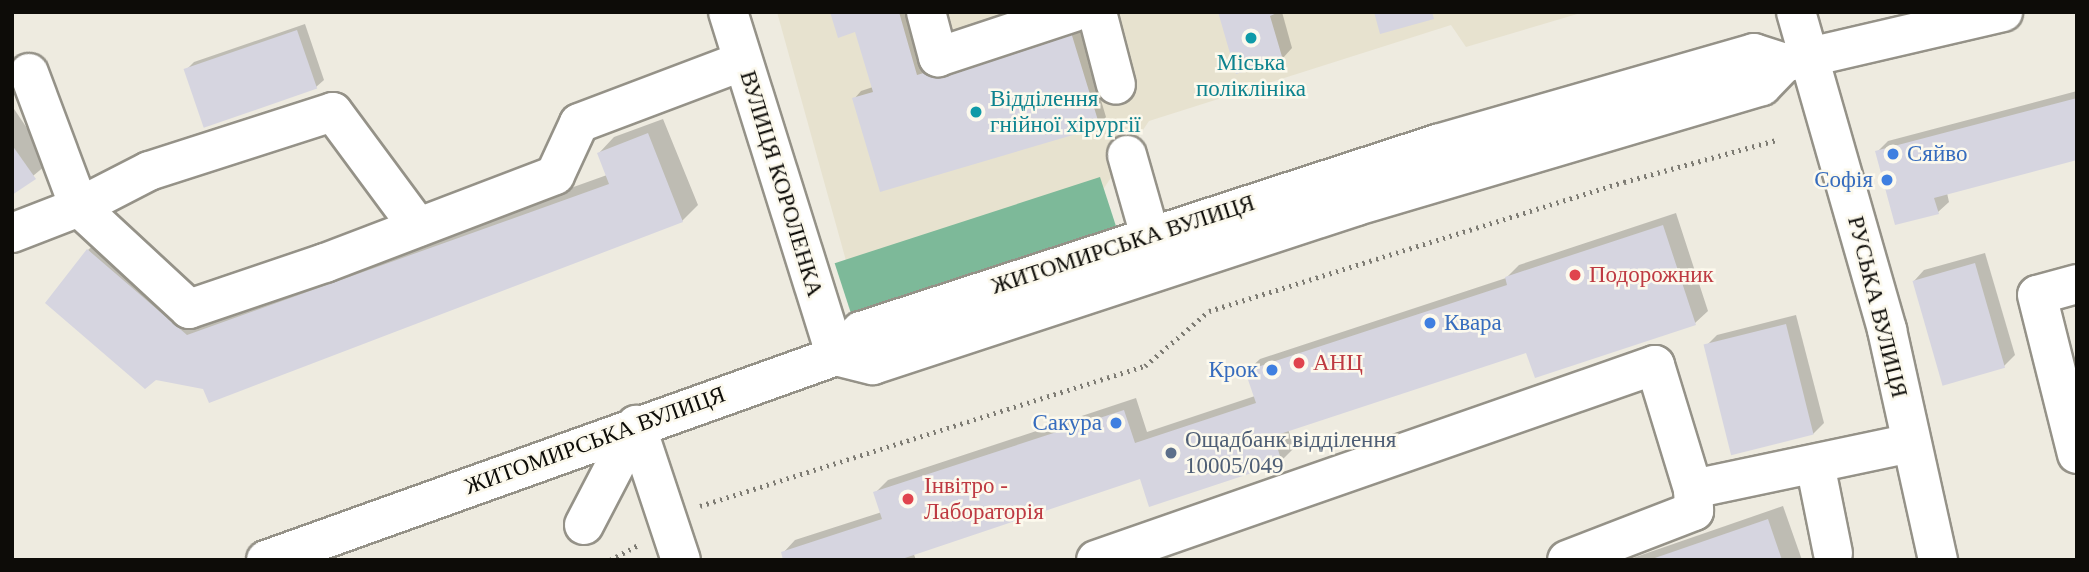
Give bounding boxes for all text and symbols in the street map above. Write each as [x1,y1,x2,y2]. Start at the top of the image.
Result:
marker: Міська поліклініка [1243,30,1259,46]
place label: Міська поліклініка [1196,49,1306,103]
street label: ВУЛИЦЯ КОРОЛЕНКА [733,68,829,300]
place label: Відділення гнійної хірургії [990,85,1141,139]
marker: Відділення гнійної хірургії [968,104,984,120]
place label: Сяйво [1907,140,1967,168]
marker: Сяйво [1885,146,1901,162]
place label: Софія [1814,166,1873,194]
marker: Софія [1879,172,1895,188]
street label: ЖИТОМИРСЬКА ВУЛИЦЯ [988,189,1258,301]
street label: РУСЬКА ВУЛИЦЯ [1841,213,1913,401]
place label: Подорожник [1589,261,1714,289]
marker: Подорожник [1567,267,1583,283]
place label: Квара [1444,309,1502,337]
marker: Квара [1422,315,1438,331]
place label: АНЦ [1313,349,1363,377]
marker: АНЦ [1291,355,1307,371]
place label: Крок [1208,356,1258,384]
marker: Крок [1264,362,1280,378]
street label: ЖИТОМИРСЬКА ВУЛИЦЯ [461,381,729,501]
place label: Сакура [1032,409,1102,437]
marker: Сакура [1108,415,1124,431]
place label: Ощадбанк відділення 10005/049 [1185,426,1396,480]
marker: Ощадбанк відділення 10005/049 [1163,445,1179,461]
place label: Інвітро - Лабораторія [924,472,1044,526]
marker: Інвітро - Лабораторія [898,489,918,509]

